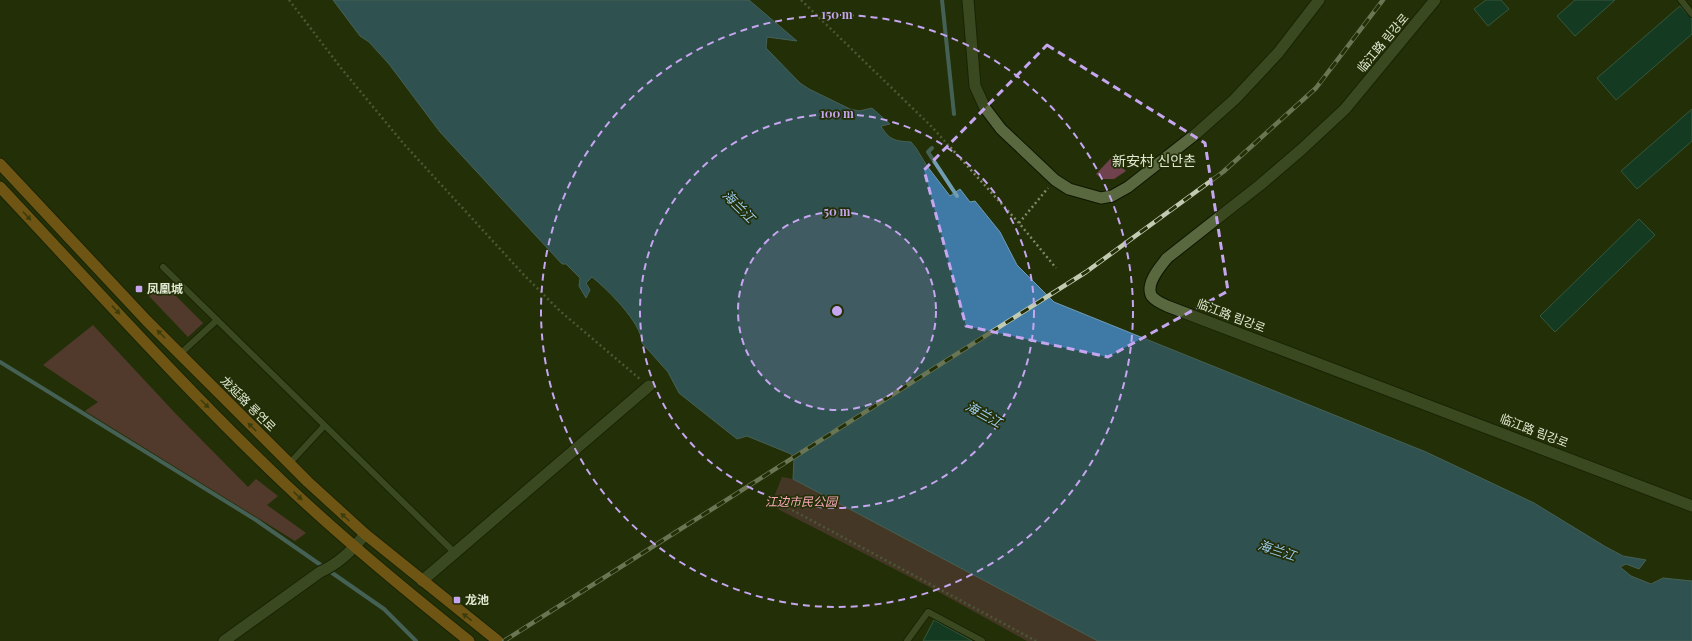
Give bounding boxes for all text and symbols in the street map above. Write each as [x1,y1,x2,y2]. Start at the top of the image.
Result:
text: 150 m [821,6,853,22]
street label: 临江路 림강로 [1353,10,1412,75]
text: 100 m [820,105,854,121]
district label: 新安村 신안촌 [1112,151,1196,170]
water label: 海兰江 [720,186,761,227]
text: 50 m [824,203,851,219]
one-way arrow [22,210,31,221]
place label: 凤凰城 [147,280,183,296]
marker: 凤凰城 [134,284,144,294]
street label: 临江路 림강로 [1195,295,1268,335]
centre of rings [830,304,844,318]
one-way arrow [111,305,120,315]
one-way arrow [156,329,166,339]
street label: 龙延路 룡연로 [218,372,280,434]
water label: 海兰江 [963,397,1007,431]
one-way arrow [200,399,210,409]
street label: 临江路 림강로 [1498,410,1571,450]
one-way arrow [247,422,257,432]
one-way arrow [293,491,303,501]
park label: 江边市民公园 [765,493,839,509]
one-way arrow [340,512,351,521]
water label: 海兰江 [1256,535,1300,564]
place label: 龙池 [465,591,489,607]
marker: 龙池 [452,595,462,605]
one-way arrow [462,613,473,621]

